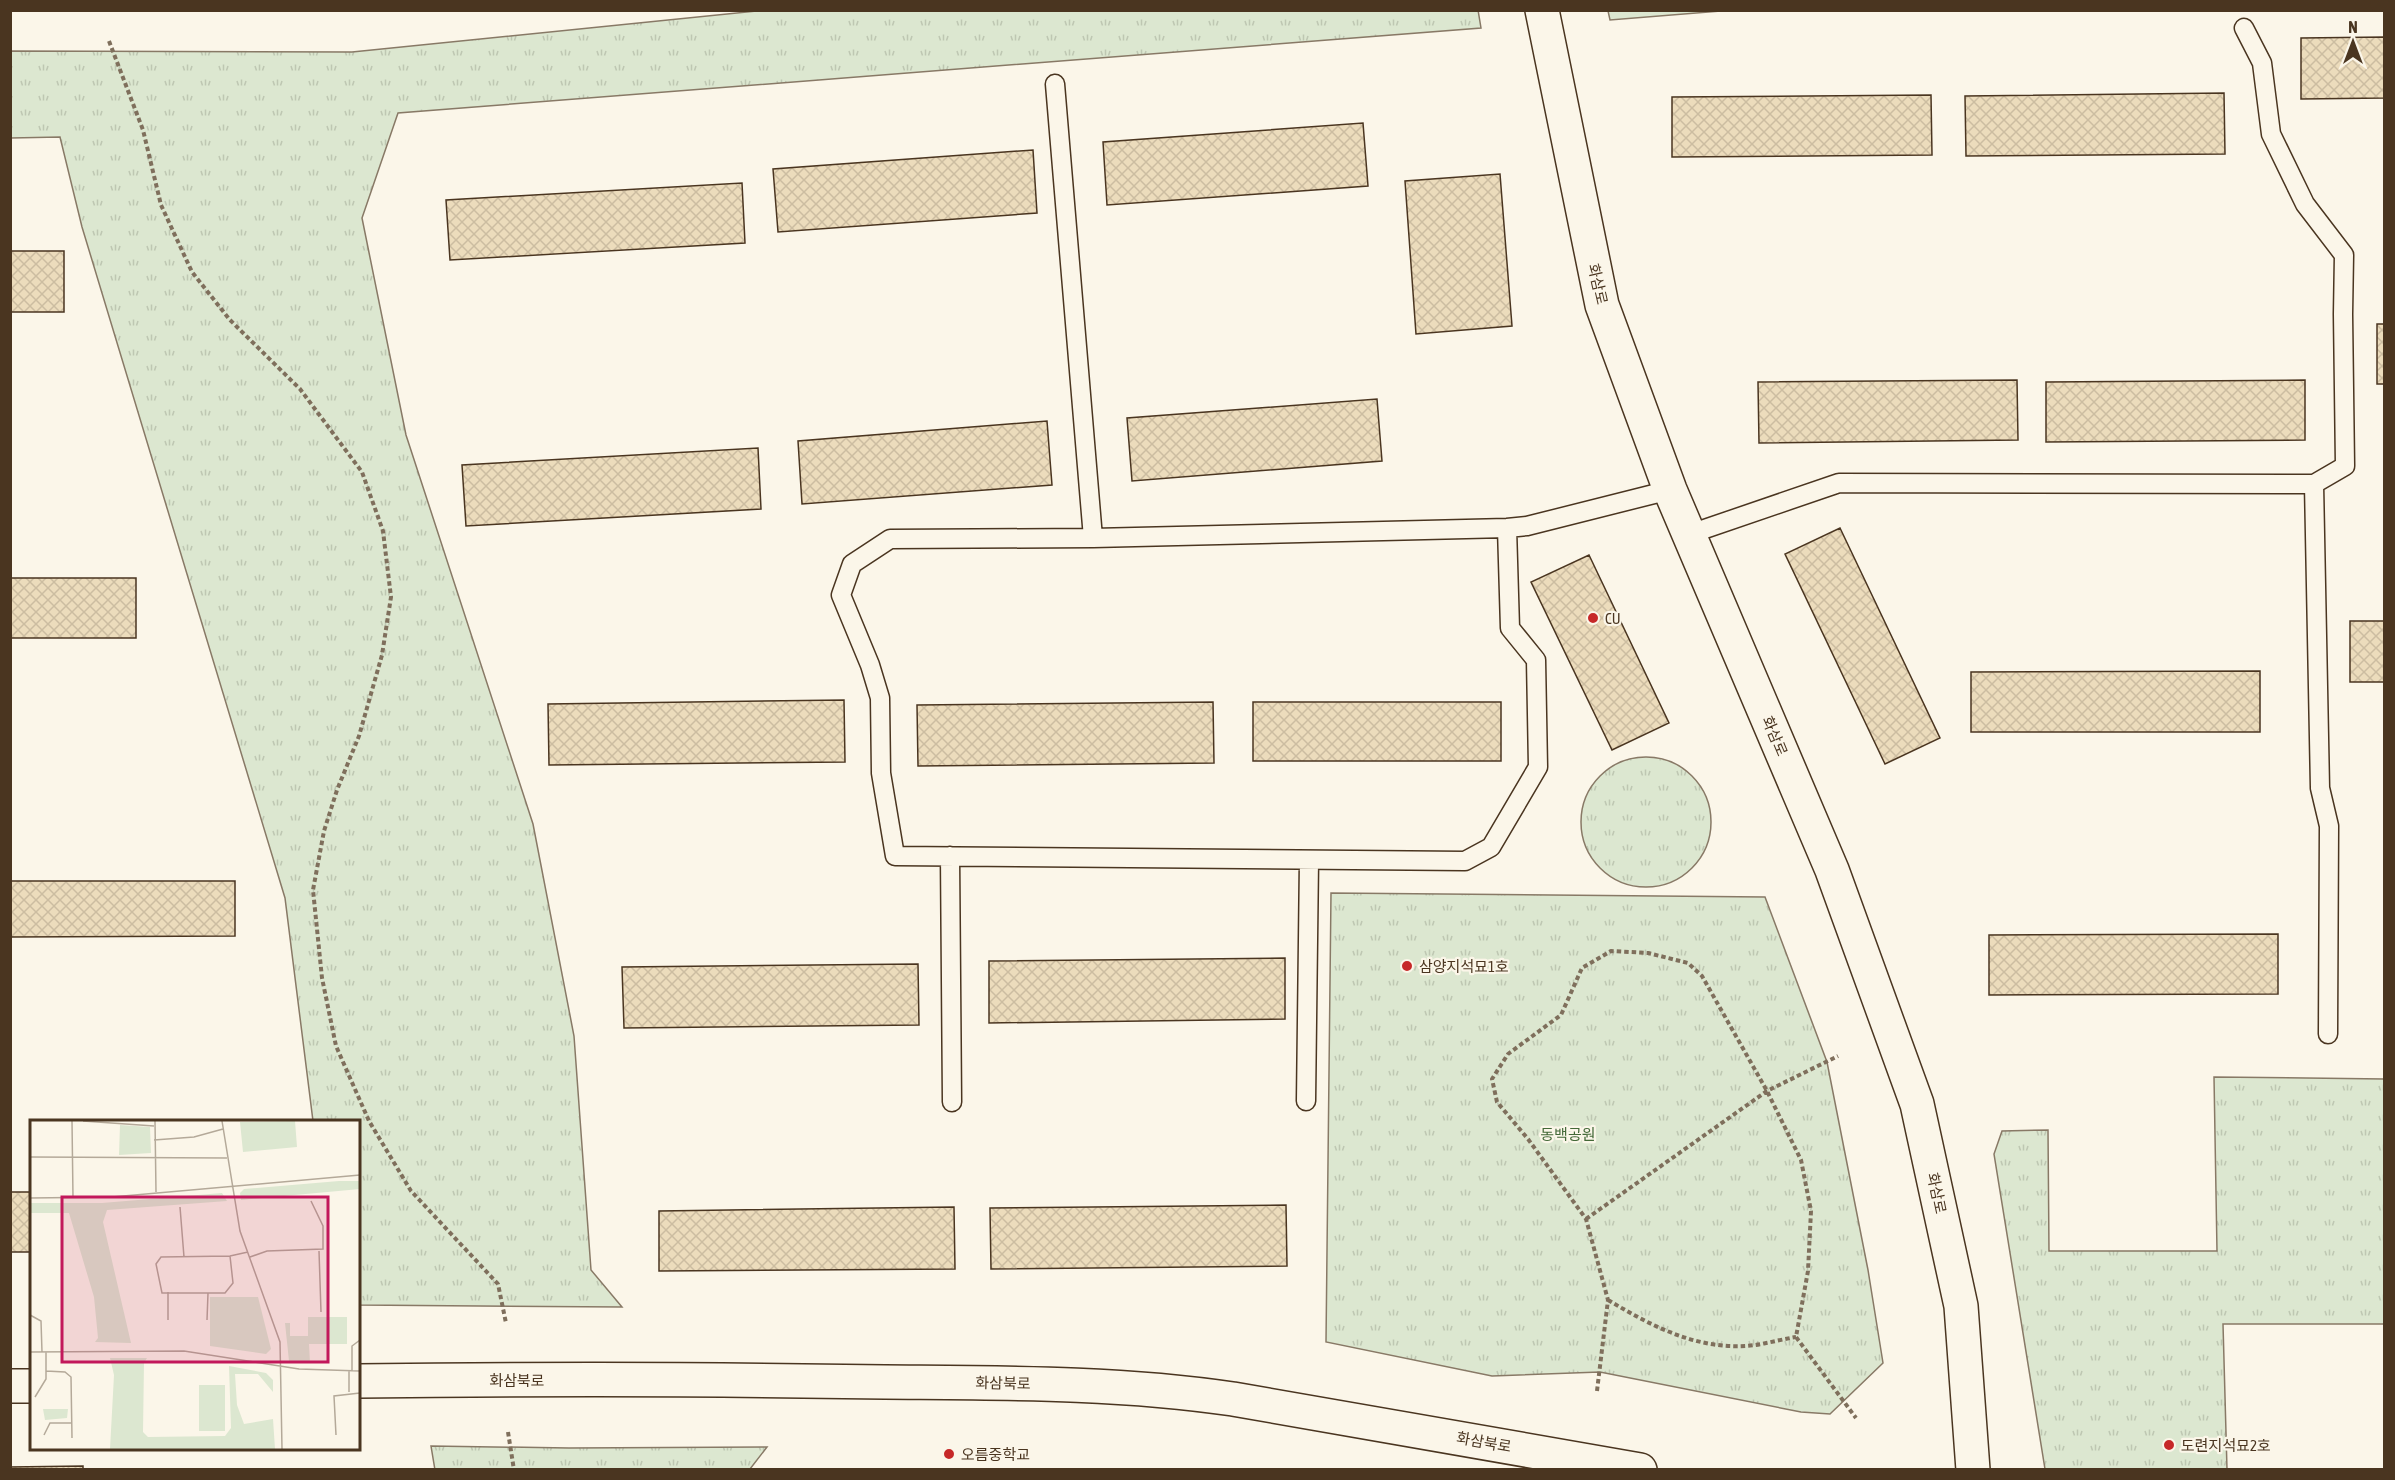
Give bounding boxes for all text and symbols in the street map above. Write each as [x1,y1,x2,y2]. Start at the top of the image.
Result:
north arrow [2323,12,2383,72]
text: N [2348,18,2358,36]
street label: 화삼로 [1585,262,1611,306]
place label: CU [1605,610,1621,627]
marker: CU [1586,611,1600,625]
street label: 화삼로 [1759,714,1791,758]
place label: 삼양지석묘1호 [1419,958,1509,975]
marker: 삼양지석묘1호 [1400,959,1414,973]
inset map [30,1120,360,1450]
park label: 동백공원 [1540,1126,1596,1143]
street label: 화삼로 [1924,1171,1950,1215]
street label: 화삼북로 [489,1372,545,1389]
street label: 화삼북로 [975,1374,1031,1392]
street label: 화삼북로 [1455,1429,1513,1455]
place label: 도련지석묘2호 [2181,1437,2271,1454]
marker: 도련지석묘2호 [2162,1438,2176,1452]
place label: 오름중학교 [961,1446,1030,1463]
marker: 오름중학교 [942,1447,956,1461]

